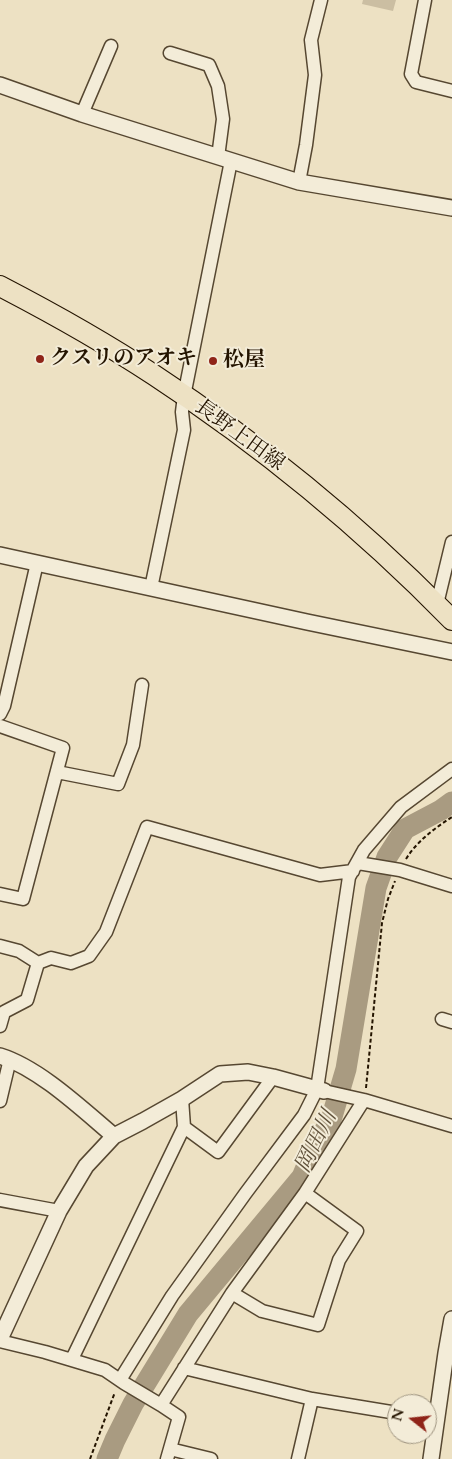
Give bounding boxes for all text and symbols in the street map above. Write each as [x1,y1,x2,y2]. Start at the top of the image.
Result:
place label: クスリのアオキ [50,346,197,372]
place label: 松屋 [223,348,265,374]
marker: クスリのアオキ [34,353,46,365]
marker: 松屋 [207,355,219,367]
street label: 長野上田線 [189,395,289,477]
water label: 岡田川 [291,1107,343,1177]
north arrow [387,1394,437,1444]
text: N [387,1407,409,1423]

